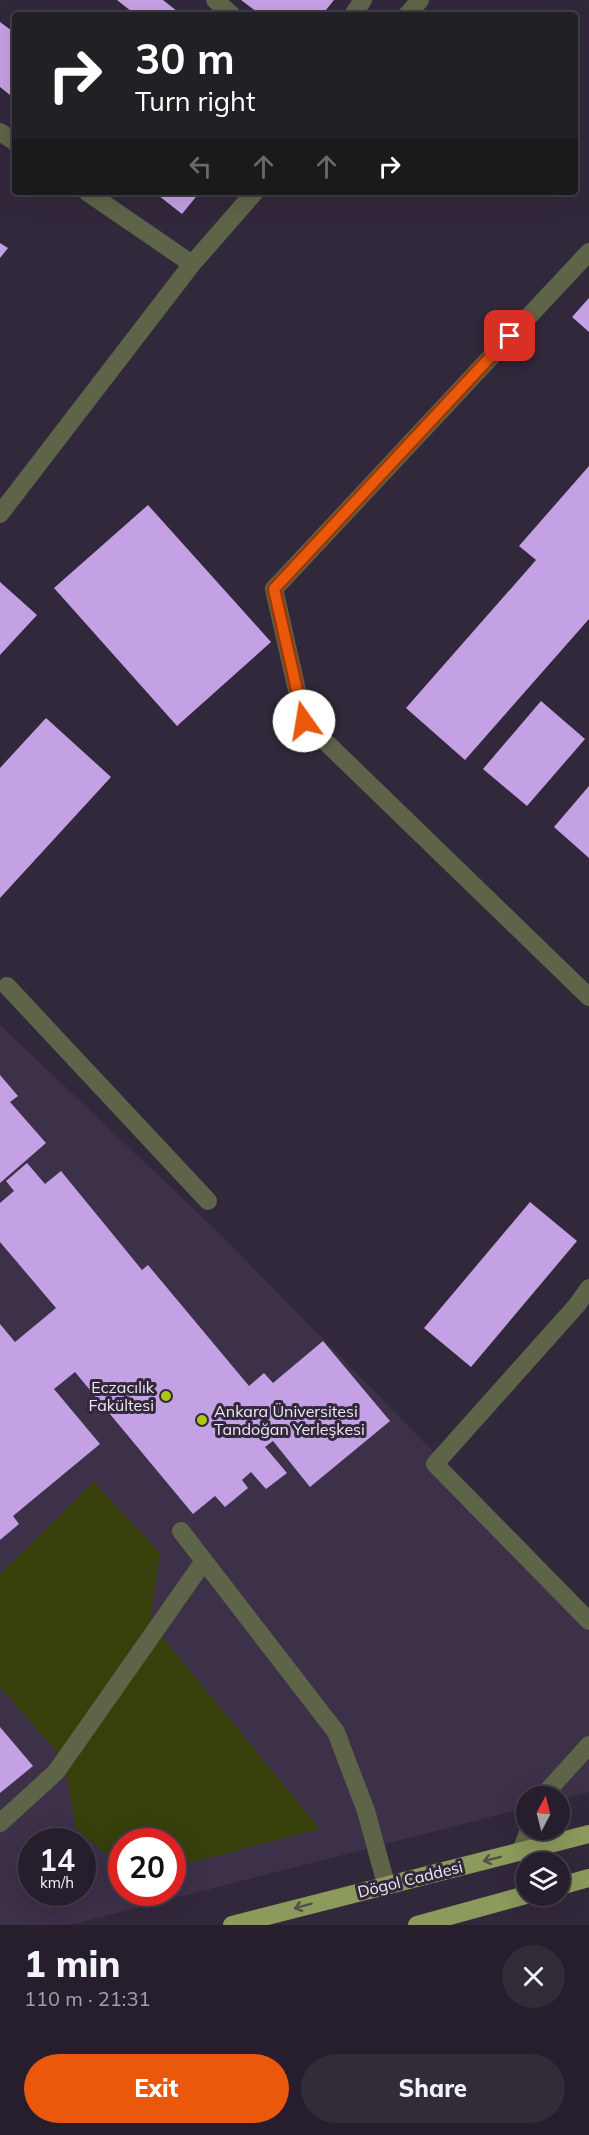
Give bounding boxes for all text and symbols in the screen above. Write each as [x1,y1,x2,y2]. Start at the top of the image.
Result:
text: 30 m [135,32,235,85]
icon: right [36,36,114,114]
text: Turn right [135,84,255,118]
icon: left [184,150,217,183]
icon: ahead [247,150,280,183]
icon: ahead [310,150,343,183]
icon: right [373,150,406,183]
pin [484,310,535,361]
icon: arrive [493,319,526,352]
position arrow [272,689,336,753]
place label: Eczacılık Fakültesi [88,1377,155,1415]
marker: Eczacılık Fakültesi [159,1389,173,1403]
place label: Ankara Üniversitesi Tandoğan Yerleşkesi [214,1401,365,1439]
marker: Ankara Üniversitesi Tandoğan Yerleşkesi [195,1413,209,1427]
north arrow [516,1786,570,1840]
map controls [516,1786,570,1906]
speed limit sign: 20 [108,1828,186,1906]
text: 14 [39,1841,75,1879]
button: layers [516,1852,570,1906]
one-way arrow [482,1853,501,1865]
street label: Dögol Caddesi [355,1856,465,1902]
text: km/h [40,1873,74,1892]
one-way arrow [293,1901,312,1913]
text: 1 min [24,1941,120,1986]
button: close [502,1945,565,2008]
text: 110 m · 21:31 [24,1986,150,2011]
button: Exit [24,2054,289,2123]
button: Share [301,2054,565,2123]

